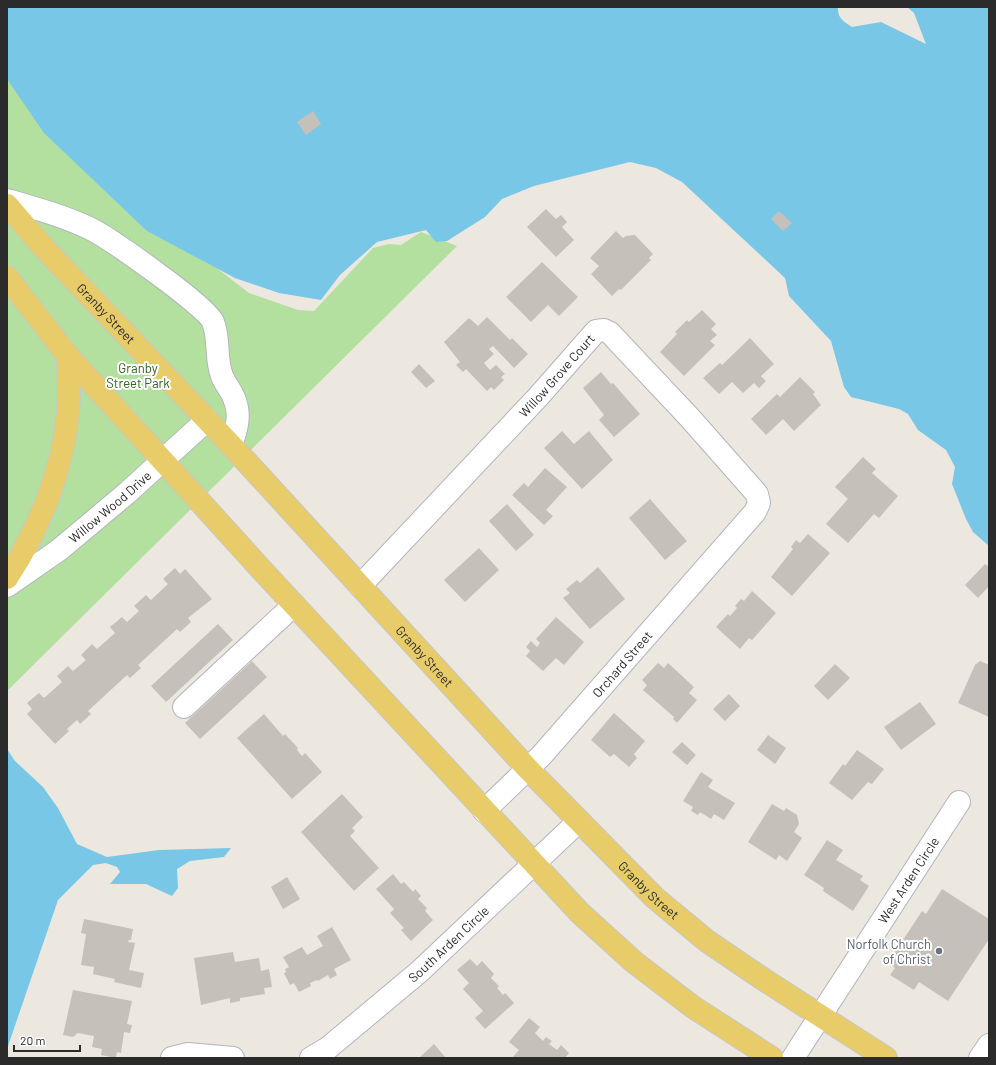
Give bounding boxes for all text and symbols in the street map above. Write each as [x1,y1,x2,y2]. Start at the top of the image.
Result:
street label: Granby Street [74,280,139,347]
street label: Willow Grove Court [515,331,598,420]
park label: Granby Street Park [106,360,170,391]
street label: Willow Wood Drive [65,467,154,546]
street label: Granby Street [393,622,457,690]
street label: Orchard Street [589,627,655,701]
street label: West Arden Circle [874,834,942,926]
street label: Granby Street [615,858,682,923]
street label: South Arden Circle [405,902,492,986]
place label: Norfolk Church of Christ [847,936,931,967]
marker: Norfolk Church of Christ [934,946,944,956]
scale bar [14,1027,80,1053]
text: 20 m [20,1033,46,1047]

